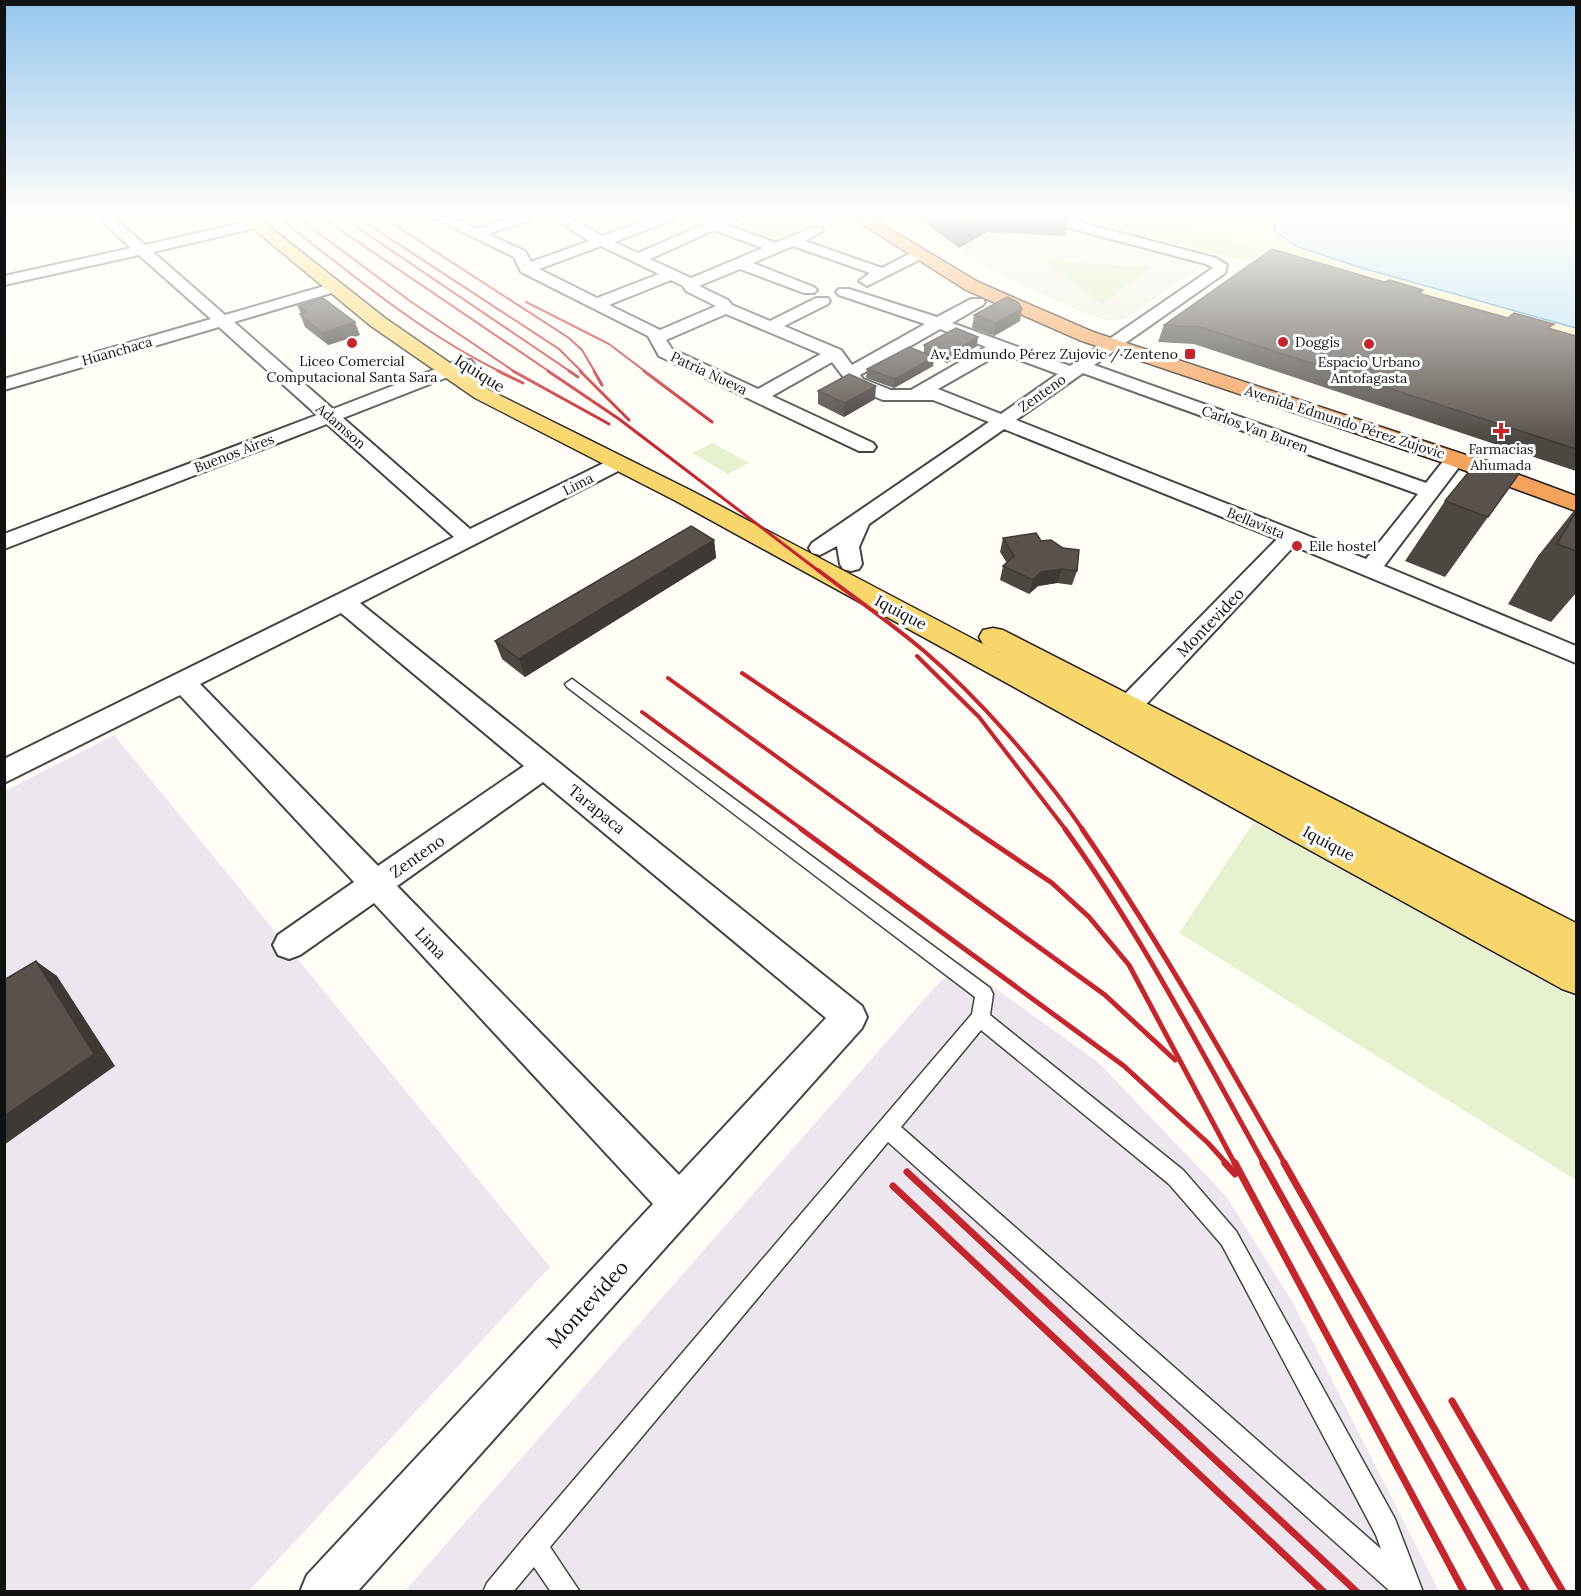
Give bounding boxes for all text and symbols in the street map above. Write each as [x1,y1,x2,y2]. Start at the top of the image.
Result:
street label: Huanchaca [80,332,154,370]
place label: Doggis [1295,333,1340,351]
marker: Doggis [1276,335,1290,349]
marker: Liceo Comercial Computacional Santa Sara [345,336,359,350]
marker: Espacio Urbano Antofagasta [1362,337,1376,351]
place label: Av. Edmundo Pérez Zujovic / Zenteno [930,345,1178,363]
street label: Patria Nueva [668,347,750,399]
marker: Av. Edmundo Pérez Zujovic / Zenteno [1183,347,1197,361]
street label: Iquique [451,350,509,396]
place label: Liceo Comercial Computacional Santa Sara [267,352,437,386]
place label: Espacio Urbano Antofagasta [1318,353,1420,387]
street label: Zenteno [1015,370,1069,416]
street label: Avenida Edmundo Pérez Zujovic [1242,381,1447,463]
street label: Adamson [312,399,370,453]
street label: Carlos Van Buren [1199,401,1311,457]
marker: Farmacias Ahumada [1494,424,1508,438]
street label: Buenos Aires [191,430,277,476]
place label: Farmacias Ahumada [1468,440,1534,474]
street label: Lima [560,469,596,499]
street label: Bellavista [1224,503,1288,543]
place label: Eile hostel [1309,537,1377,555]
marker: Eile hostel [1290,539,1304,553]
street label: Montevideo [1172,583,1248,661]
street label: Iquique [872,590,931,634]
street label: Tarapaca [564,780,630,838]
street label: Iquique [1300,821,1359,865]
street label: Zenteno [386,830,448,882]
street label: Lima [411,923,451,963]
street label: Montevideo [541,1255,633,1353]

